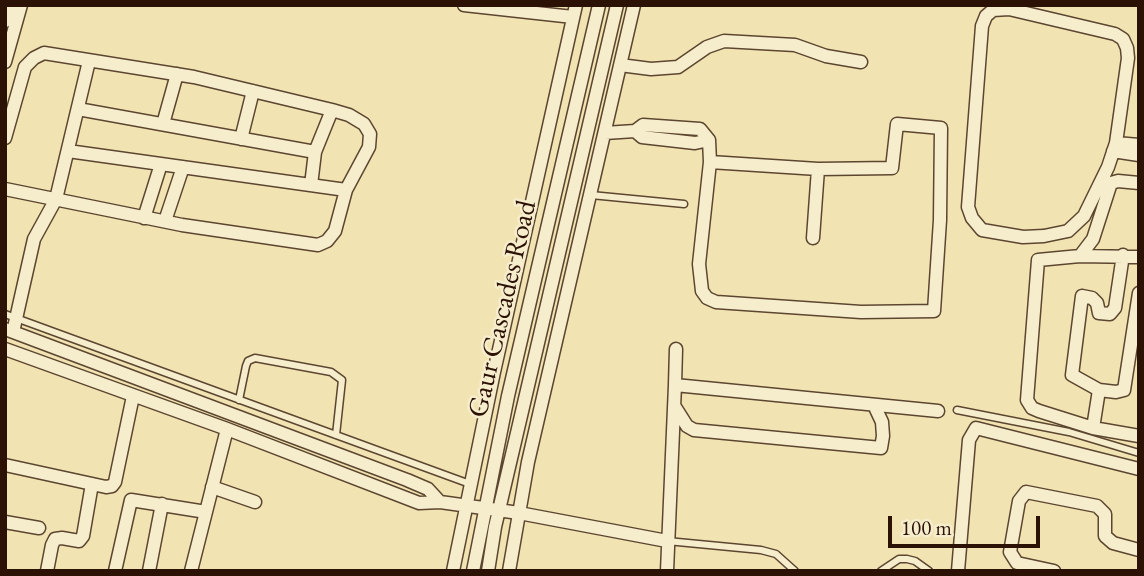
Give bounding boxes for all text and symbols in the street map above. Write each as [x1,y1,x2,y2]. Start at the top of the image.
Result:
street label: Gaur Cascades Road [462,197,544,421]
scale bar [892,503,1044,546]
text: 100 m [901,514,952,541]

